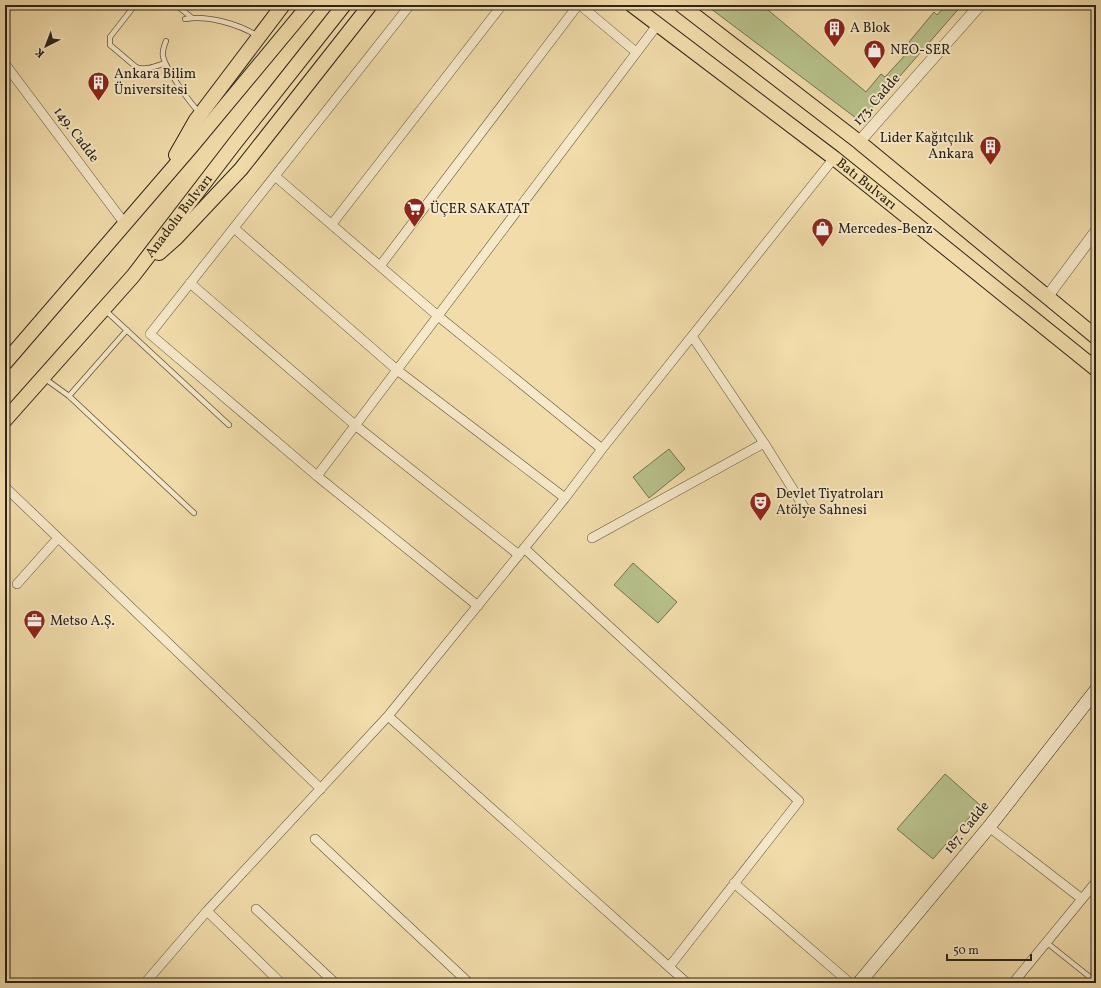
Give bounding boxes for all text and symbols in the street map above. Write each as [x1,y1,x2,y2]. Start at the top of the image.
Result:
building icon: A Blok [822,15,848,48]
place label: A Blok [850,19,891,38]
north arrow [26,26,66,66]
shop icon: NEO-SER [861,37,887,70]
place label: NEO-SER [890,41,951,60]
text: K [32,44,48,61]
place label: Ankara Bilim Üniversitesi [114,65,196,100]
building icon: Ankara Bilim Üniversitesi [85,69,111,102]
street label: 173. Cadde [849,69,905,130]
street label: 149. Cadde [49,103,103,167]
place label: Lider Kağıtçılık Ankara [880,129,974,164]
building icon: Lider Kağıtçılık Ankara [977,133,1003,166]
street label: Batı Bulvarı [832,154,901,214]
street label: Anadolu Bulvarı [141,171,217,262]
supermarket icon: ÜÇER SAKATAT [402,196,428,229]
place label: ÜÇER SAKATAT [430,200,530,219]
shop icon: Mercedes-Benz [809,216,835,249]
place label: Mercedes-Benz [838,220,933,239]
place label: Devlet Tiyatroları Atölye Sahnesi [776,485,884,520]
theatre icon: Devlet Tiyatroları Atölye Sahnesi [747,489,773,522]
office icon: Metso A.Ş. [21,608,47,641]
place label: Metso A.Ş. [50,612,115,631]
street label: 187. Cadde [940,797,994,858]
scale bar [947,936,1031,962]
text: 50 m [953,943,979,959]

